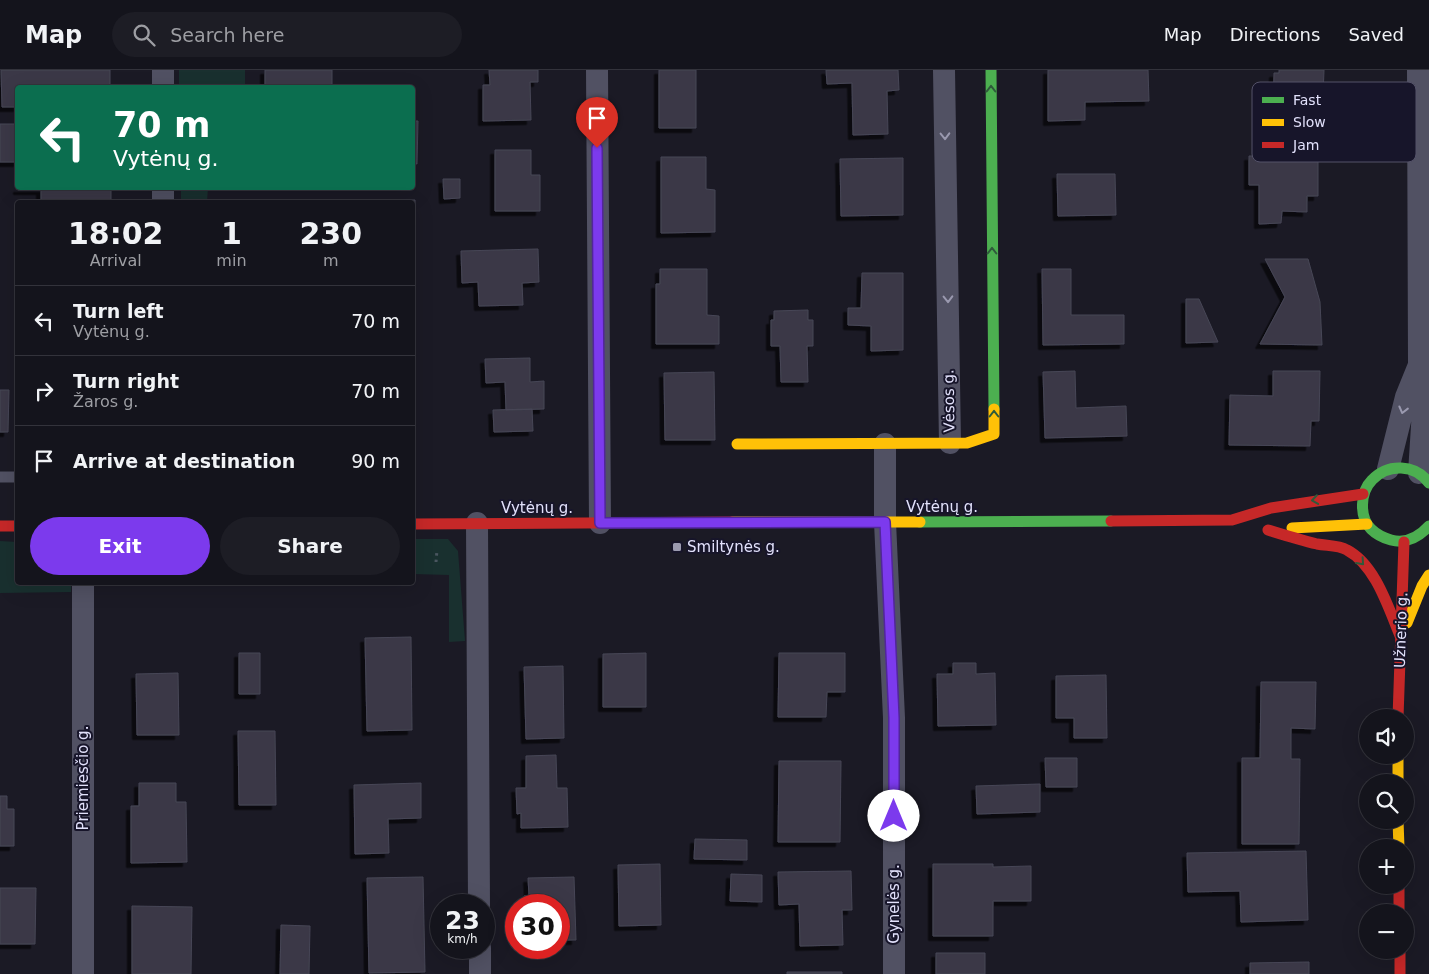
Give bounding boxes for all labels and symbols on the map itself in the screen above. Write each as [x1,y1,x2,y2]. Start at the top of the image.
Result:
legend [1252,82,1416,162]
one-way arrow [986,84,996,92]
text: Fast [1293,92,1322,108]
pin [576,97,618,148]
text: Slow [1293,114,1326,130]
one-way arrow [940,132,950,140]
text: Jam [1292,137,1319,153]
one-way arrow [987,247,997,254]
one-way arrow [943,295,953,303]
street label: Vėsos g. [939,369,959,433]
one-way arrow [1398,405,1409,414]
one-way arrow [989,409,999,417]
one-way arrow [1311,494,1319,505]
street label: Vytėnų g. [906,498,978,516]
street label: Vytėnų g. [501,499,573,517]
place label: Smiltynės g. [687,538,780,556]
marker: Smiltynės g. [671,541,683,553]
one-way arrow [1355,557,1364,566]
street label: Užnerio g. [1391,592,1411,668]
street label: Priemiesčio g. [74,726,92,830]
position arrow [867,789,919,841]
street label: Gynelės g. [885,864,903,944]
speed limit sign: 30 [505,894,570,959]

